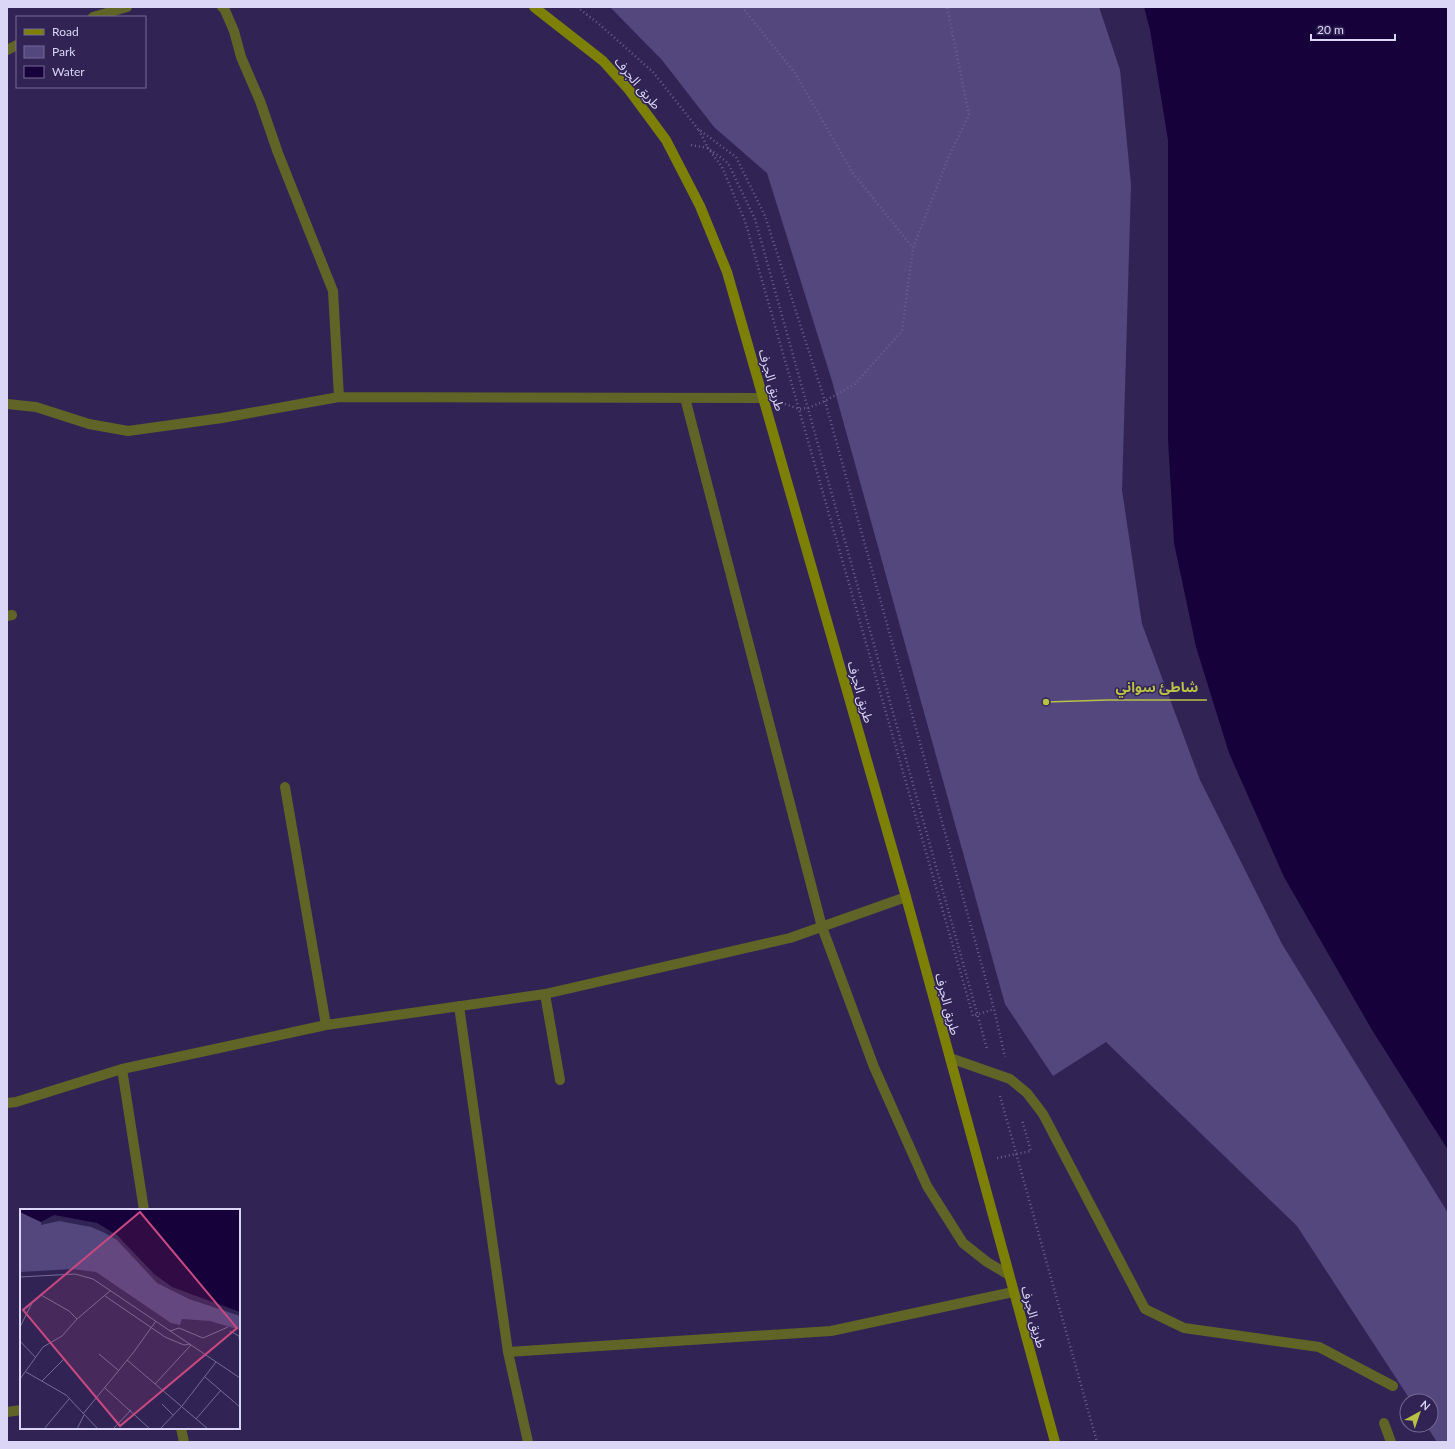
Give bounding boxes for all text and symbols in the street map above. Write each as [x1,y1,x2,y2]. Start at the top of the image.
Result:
legend [16,16,146,88]
scale bar [1311,16,1395,42]
text: 20 m [1317,22,1344,37]
text: Road [52,24,79,39]
text: Park [52,44,76,59]
street label: طريق الجرف [611,54,665,113]
text: Water [52,64,85,79]
street label: طريق الجرف [755,347,789,413]
street label: طريق الجرف [844,659,878,725]
callout: شاطئ سواني [1108,674,1207,700]
text: شاطئ سواني [1116,678,1198,698]
street label: طريق الجرف [931,971,964,1037]
inset map [20,1209,240,1429]
street label: طريق الجرف [1017,1284,1050,1350]
north arrow [1399,1393,1439,1433]
text: N [1418,1397,1433,1413]

